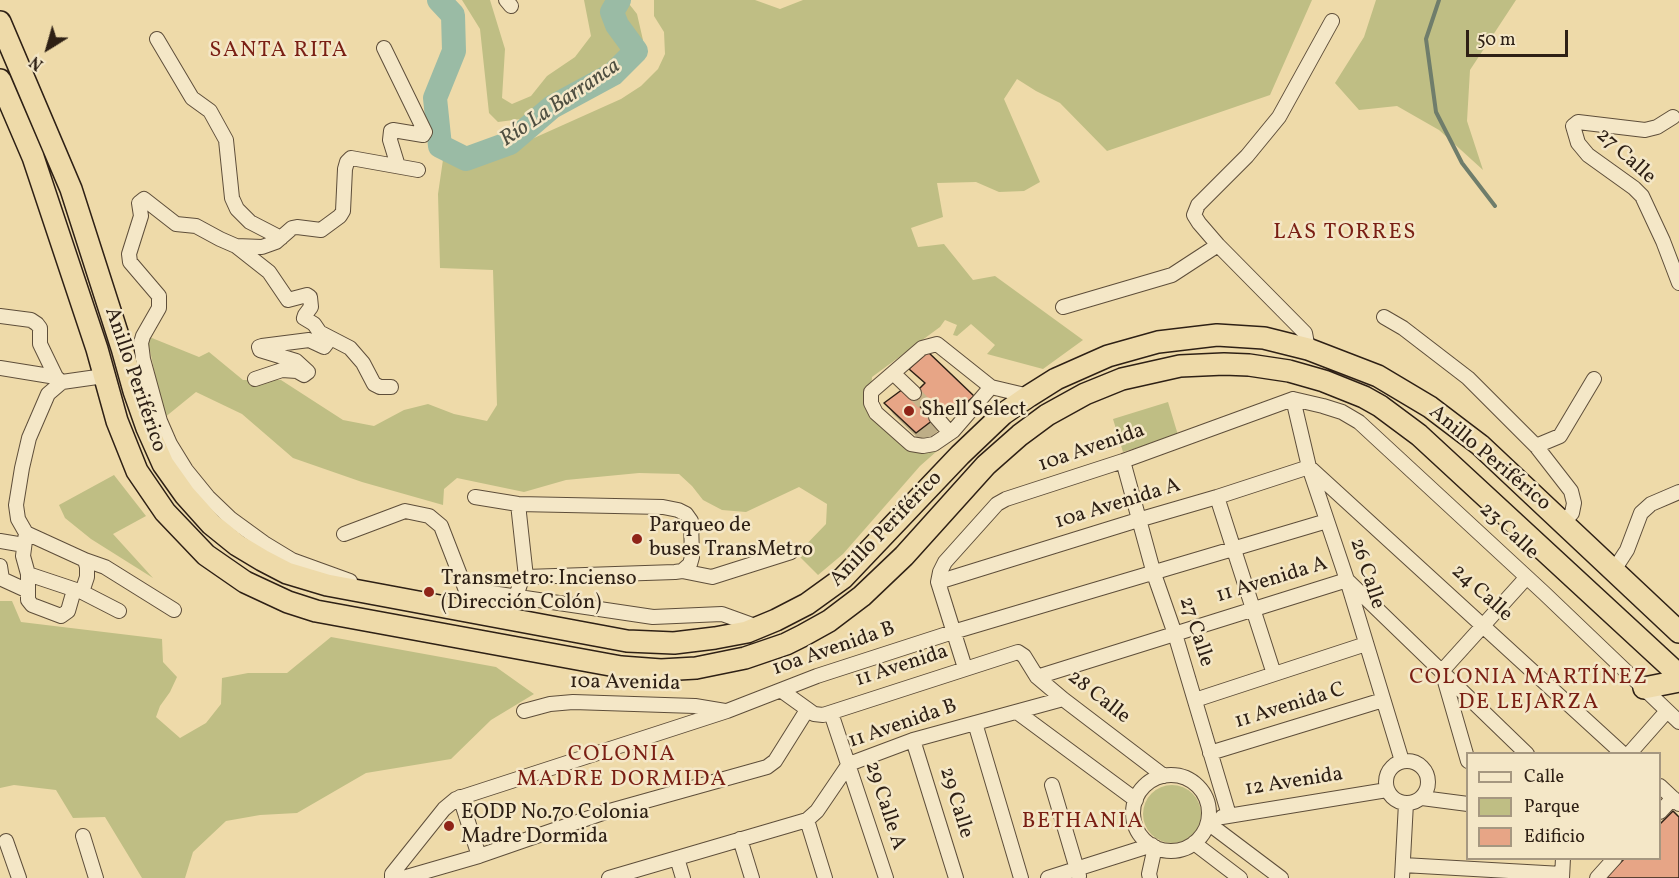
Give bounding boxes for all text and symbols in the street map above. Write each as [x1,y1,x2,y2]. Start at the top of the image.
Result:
north arrow [18,18,78,78]
scale bar [1469,18,1571,56]
text: 50 m [1477,28,1516,53]
district label: SANTA RITA [209,39,349,65]
text: N [26,50,48,75]
water label: Río La Barranca [496,54,626,154]
street label: 27 Calle [1590,124,1660,190]
district label: LAS TORRES [1273,221,1417,247]
street label: Anillo Periférico [97,304,171,456]
place label: Shell Select [921,398,1026,424]
street label: Anillo Periférico [1423,401,1555,517]
marker: Shell Select [902,404,916,418]
street label: 10a Avenida [1035,419,1149,479]
street label: Anillo Periférico [825,467,949,593]
street label: 10a Avenida A [1052,474,1184,536]
street label: 23 Calle [1473,498,1543,566]
place label: Parqueo de buses TransMetro [649,514,813,564]
marker: Parqueo de buses TransMetro [630,532,644,546]
street label: 26 Calle [1343,535,1389,613]
street label: 11 Avenida A [1213,552,1331,610]
street label: 24 Calle [1445,560,1517,628]
place label: Transmetro: Incienso (Dirección Colón) [441,567,637,617]
marker: Transmetro: Incienso (Dirección Colón) [422,585,436,599]
street label: 27 Calle [1172,594,1218,670]
street label: 10a Avenida B [769,617,899,683]
street label: 11 Avenida [852,640,952,694]
street label: 28 Calle [1062,666,1134,730]
district label: COLONIA MARTÍNEZ DE LEJARZA [1409,666,1649,718]
street label: 10a Avenida [569,670,681,698]
street label: 11 Avenida C [1232,678,1348,736]
street label: 11 Avenida B [845,695,961,755]
district label: COLONIA MADRE DORMIDA [517,743,727,794]
legend [1466,752,1661,860]
street label: 29 Calle A [858,758,910,854]
street label: 12 Avenida [1243,763,1345,803]
street label: 29 Calle [932,764,978,842]
text: Calle [1524,765,1564,790]
text: Parque [1524,795,1579,820]
place label: EODP No.70 Colonia Madre Dormida [461,801,649,851]
district label: BETHANIA [1022,810,1144,836]
marker: EODP No.70 Colonia Madre Dormida [442,819,456,833]
text: Edificio [1524,825,1585,850]

